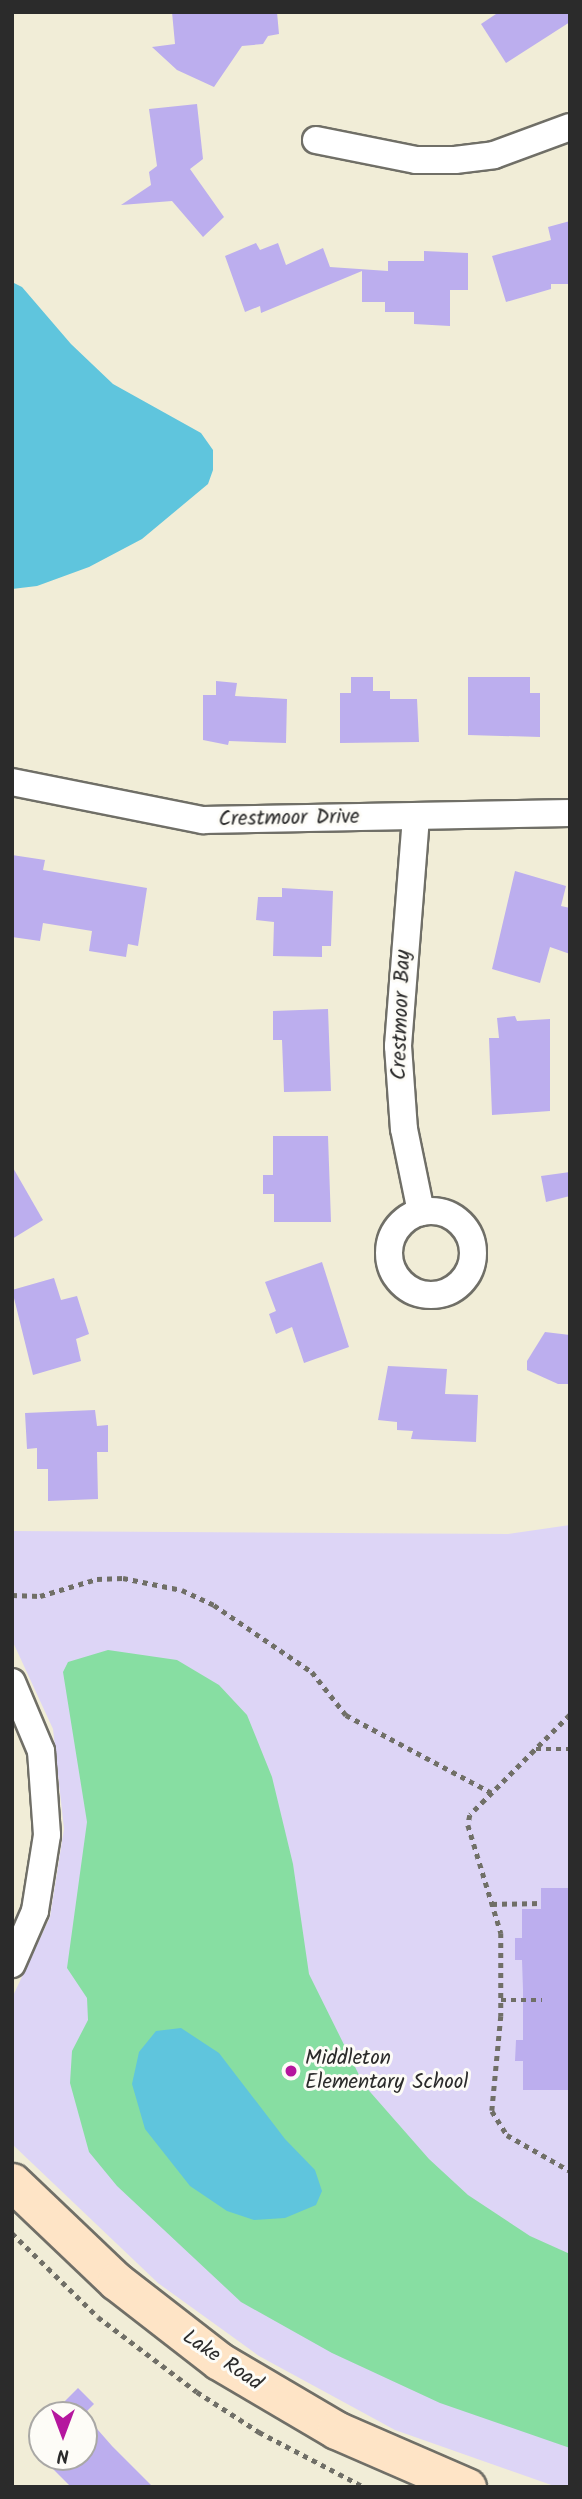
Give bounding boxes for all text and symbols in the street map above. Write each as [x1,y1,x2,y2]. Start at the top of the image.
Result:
street label: Crestmoor Drive [218,805,360,833]
street label: Crestmoor Bay [387,949,417,1081]
place label: Middleton Elementary School [305,2046,468,2096]
marker: Middleton Elementary School [283,2063,299,2079]
street label: Lake Road [177,2325,267,2397]
north arrow [28,2401,98,2471]
text: N [57,2440,69,2470]

